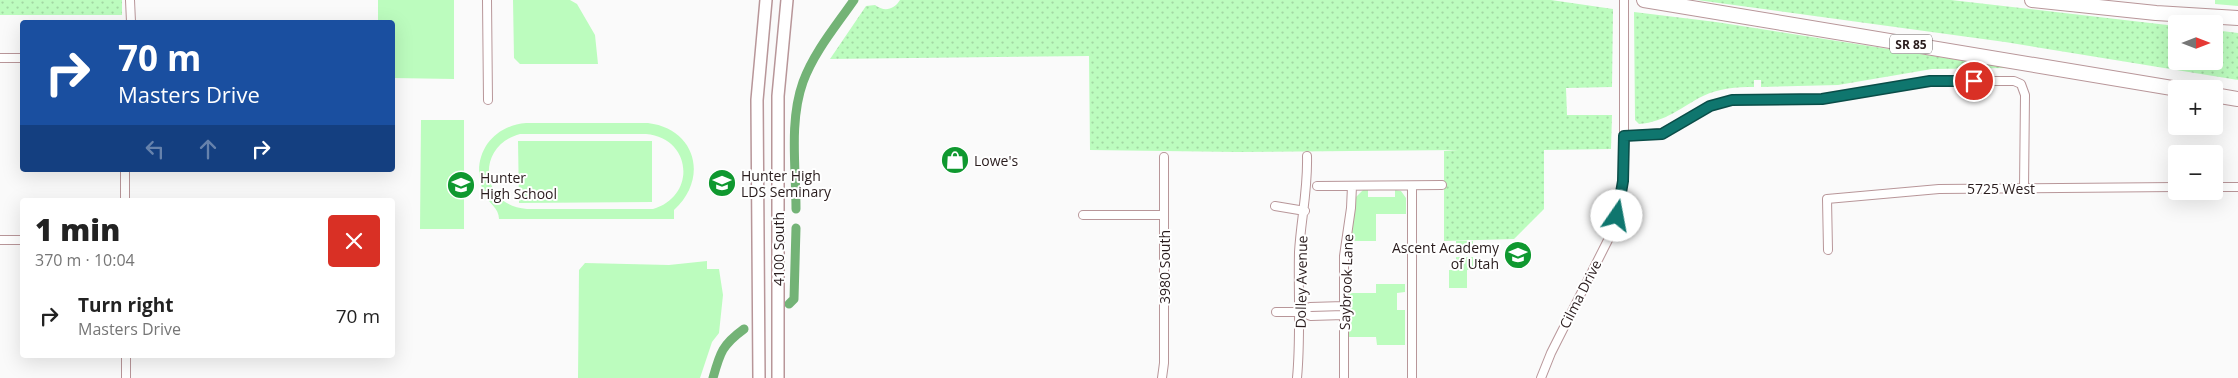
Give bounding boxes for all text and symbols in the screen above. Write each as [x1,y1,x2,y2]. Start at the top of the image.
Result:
north arrow [2168,15,2222,70]
map controls [2168,15,2223,200]
text: 70 m [118,34,201,81]
road number: SR 85 [1890,34,1932,54]
icon: right [35,40,100,105]
pin [1953,60,1995,102]
icon: arrive [1960,67,1988,95]
text: Masters Drive [118,79,260,109]
button: + [2168,80,2223,135]
icon: left [141,135,169,163]
icon: ahead [194,135,222,163]
icon: right [247,135,275,163]
shop icon: Lowe's [940,145,970,175]
button: − [2168,145,2223,200]
place label: Lowe's [974,151,1019,170]
place label: Hunter High LDS Seminary [741,166,832,201]
place label: Hunter High School [480,168,557,203]
school or university icon: Hunter High LDS Seminary [707,168,737,198]
school or university icon: Hunter High School [446,170,476,200]
street label: 5725 West [1967,179,2035,198]
position arrow [1590,189,1642,241]
text: 1 min [35,209,120,250]
street label: 4100 South [769,212,788,286]
button: close [328,215,380,267]
street label: 3980 South [1155,230,1174,304]
street label: Saybrook Lane [1335,234,1357,330]
street label: Dolley Avenue [1291,235,1311,329]
place label: Ascent Academy of Utah [1392,238,1500,273]
school or university icon: Ascent Academy of Utah [1503,240,1533,270]
text: 370 m · 10:04 [35,249,135,271]
street label: Cilma Drive [1555,256,1605,332]
text: Turn right [78,292,173,318]
icon: right [35,302,63,330]
text: 70 m [336,303,380,329]
text: Masters Drive [78,318,181,340]

